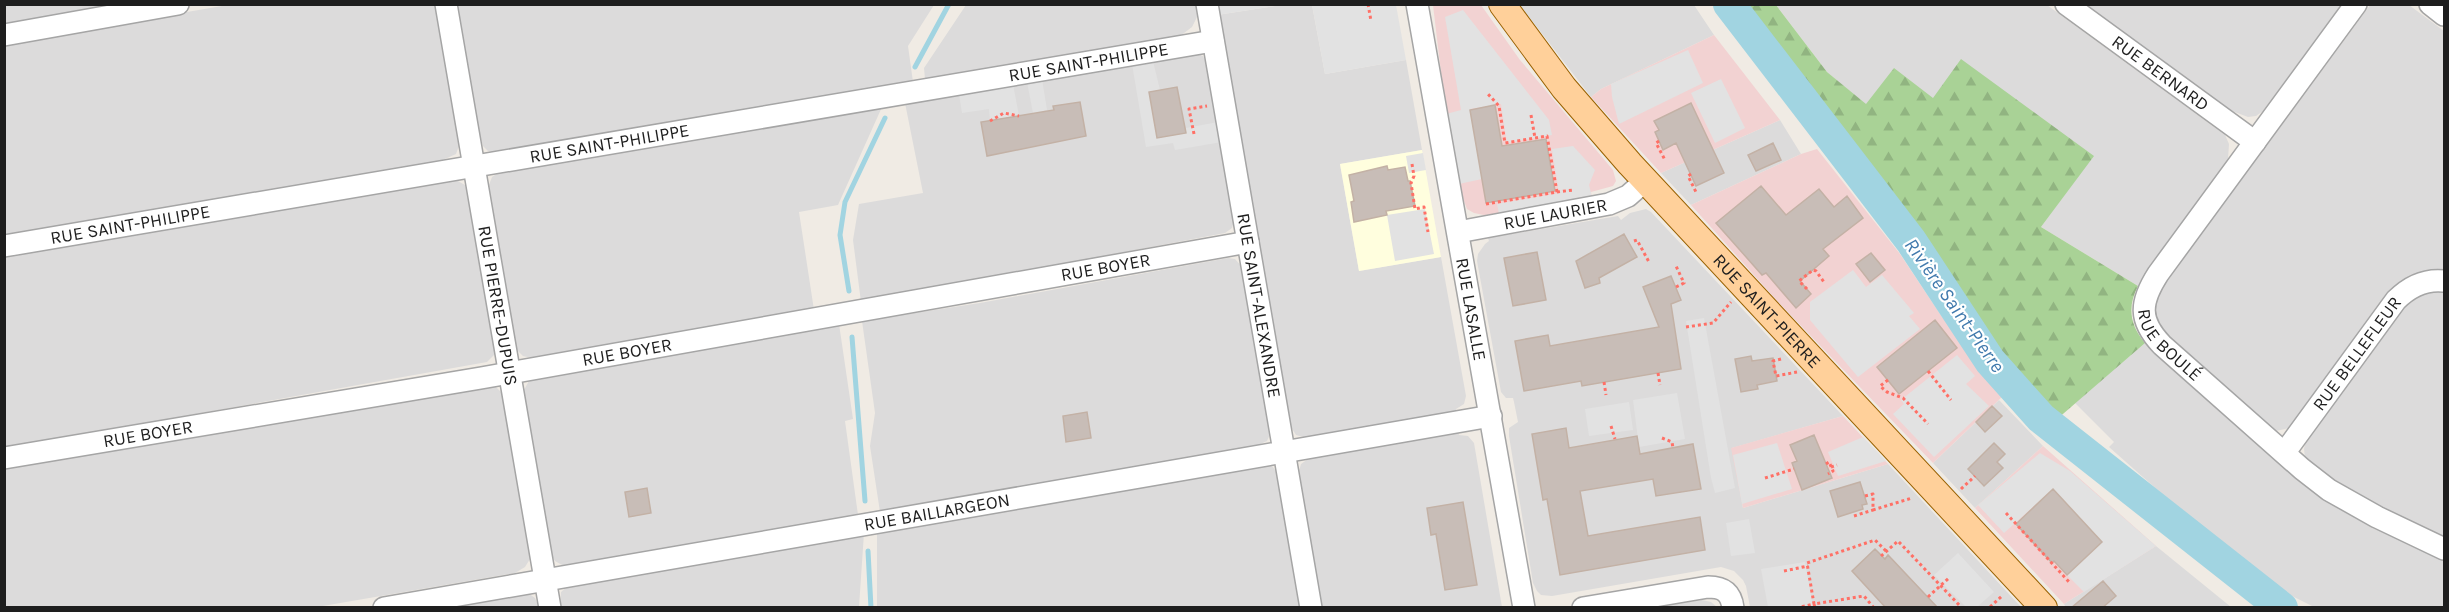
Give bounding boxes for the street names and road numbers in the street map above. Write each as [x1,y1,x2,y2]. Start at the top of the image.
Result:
street label: RUE BERNARD [2108,30,2213,116]
street label: RUE SAINT-PHILIPPE [1007,38,1170,86]
street label: RUE SAINT-PHILIPPE [528,119,691,168]
street label: RUE LAURIER [1502,194,1609,234]
street label: RUE SAINT-PHILIPPE [49,200,212,249]
street label: RUE SAINT-ALEXANDRE [1232,211,1286,400]
street label: RUE PIERRE-DUPUIS [473,224,523,387]
street label: RUE BOYER [1059,248,1152,286]
street label: RUE SAINT-PIERRE [1708,249,1826,373]
street label: RUE LASALLE [1451,256,1491,362]
street label: RUE BELLEFLEUR [2308,292,2406,415]
street label: RUE BOULÉ [2133,308,2207,386]
street label: RUE BOYER [580,333,674,371]
street label: RUE BOYER [101,415,195,452]
street label: RUE BAILLARGEON [862,489,1011,536]

